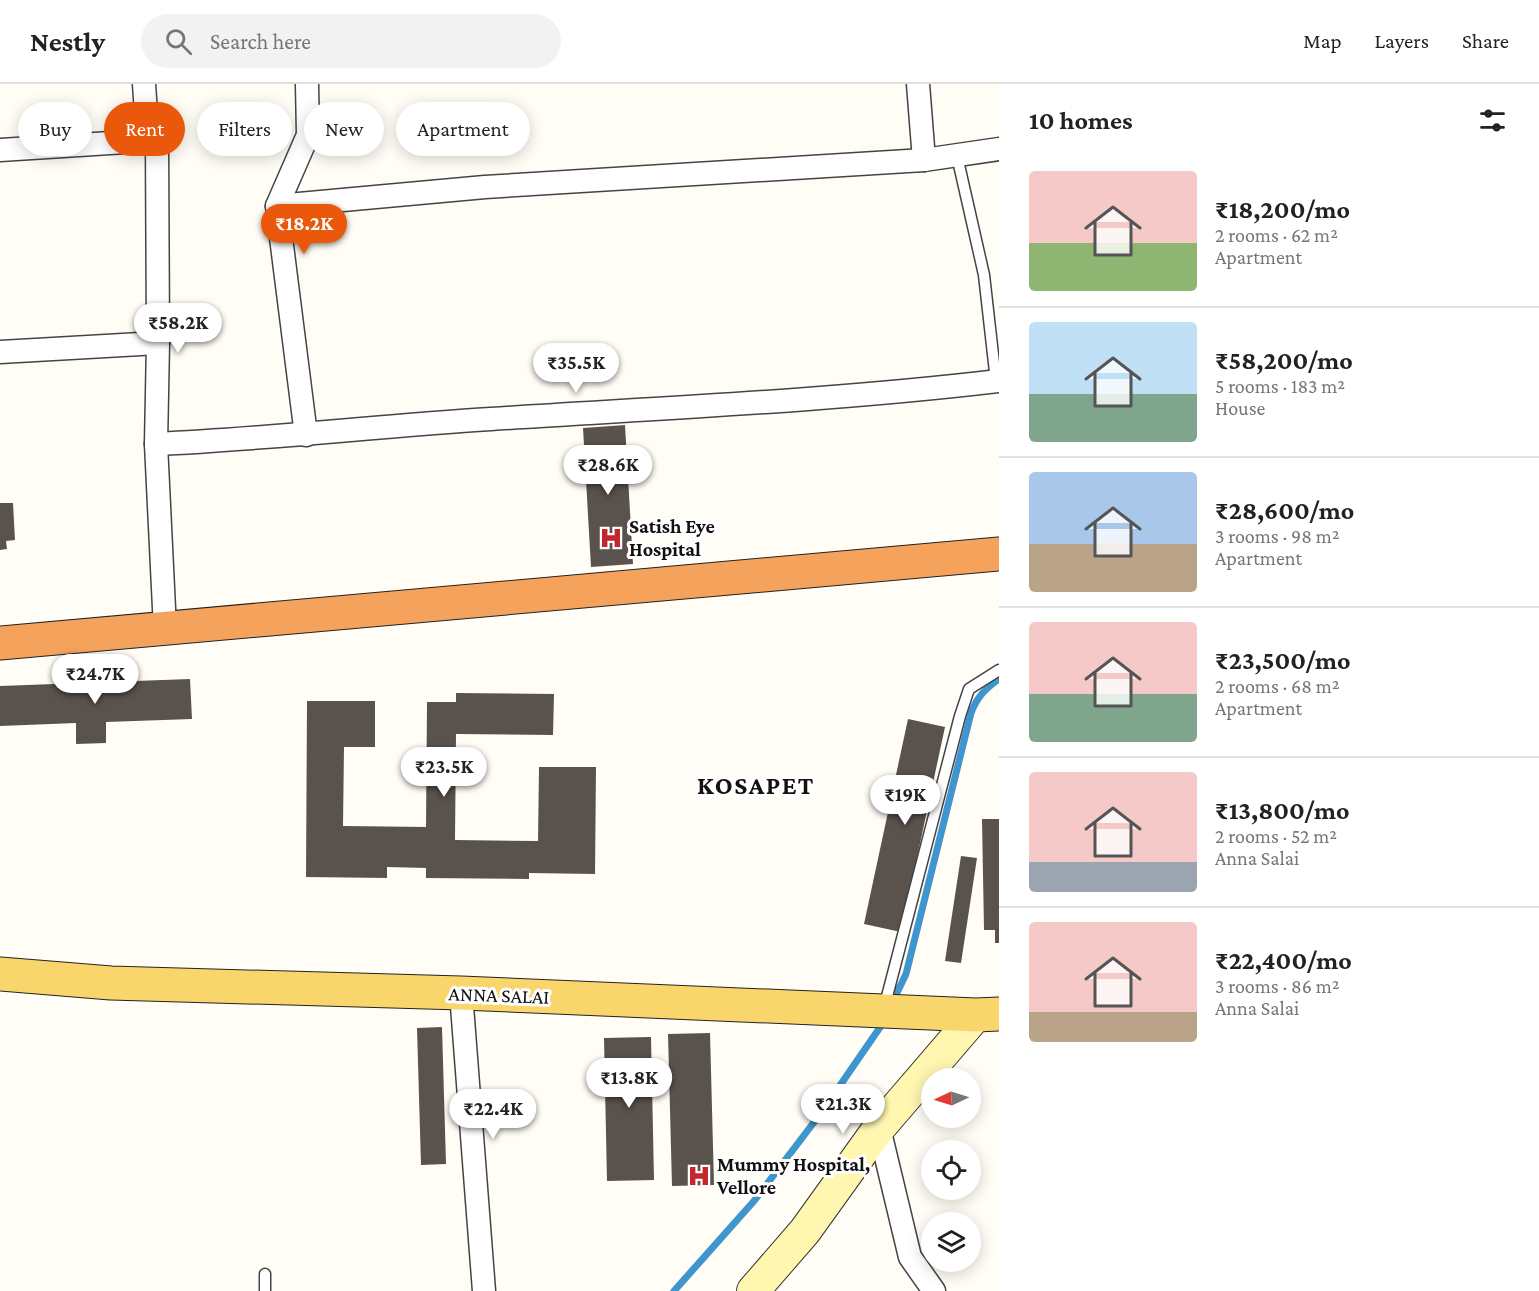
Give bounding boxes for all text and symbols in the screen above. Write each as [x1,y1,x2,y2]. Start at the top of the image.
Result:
search box [141,14,561,68]
icon: search [162,25,195,58]
text: Nestly [30,26,105,57]
text: Search here [210,29,311,54]
text: Map [1303,29,1342,53]
text: Layers [1375,29,1429,53]
text: Share [1462,29,1509,53]
chip: Buy [18,102,92,156]
chip: Rent [104,102,185,156]
chip: Filters [197,102,292,156]
chip: New [304,102,384,156]
chip: Apartment [396,102,530,156]
icon: filters [1476,104,1509,137]
text: 10 homes [1029,106,1133,135]
icon: home [1077,195,1149,267]
text: ₹18,200/mo [1215,195,1350,224]
pin: ₹18.2K [255,204,353,255]
text: ₹18.2K [275,212,333,234]
text: 2 rooms · 62 m² [1215,224,1338,246]
text: Apartment [1215,246,1302,268]
pin: ₹58.2K [129,303,227,354]
text: ₹58.2K [148,311,208,333]
pin: ₹35.5K [527,343,625,394]
icon: home [1077,346,1149,418]
text: ₹58,200/mo [1215,346,1353,375]
text: ₹35.5K [547,351,605,373]
text: 5 rooms · 183 m² [1215,375,1345,397]
text: House [1215,397,1265,419]
pin: ₹28.6K [559,445,657,496]
text: ₹28.6K [577,453,639,475]
icon: home [1077,496,1149,568]
text: ₹28,600/mo [1215,496,1354,525]
place label: Satish Eye Hospital [629,515,715,560]
hospital icon: Satish Eye Hospital [598,525,624,551]
text: 3 rooms · 98 m² [1215,525,1340,547]
text: Apartment [1215,547,1302,569]
icon: home [1077,646,1149,718]
text: ₹23,500/mo [1215,646,1351,675]
pin: ₹24.7K [46,654,144,705]
text: ₹24.7K [66,662,124,684]
text: 2 rooms · 68 m² [1215,675,1340,697]
text: Apartment [1215,697,1302,719]
pin: ₹23.5K [395,747,493,798]
text: ₹23.5K [415,755,473,777]
district label: KOSAPET [697,771,815,800]
pin: ₹19K [869,775,941,826]
text: ₹19K [884,783,926,805]
icon: home [1077,796,1149,868]
text: ₹13,800/mo [1215,796,1349,825]
text: 2 rooms · 52 m² [1215,825,1337,847]
text: Anna Salai [1215,847,1299,869]
icon: home [1077,946,1149,1018]
text: ₹22,400/mo [1215,946,1352,975]
text: 3 rooms · 86 m² [1215,975,1340,997]
street label: ANNA SALAI [448,982,550,1008]
text: Anna Salai [1215,997,1299,1019]
pin: ₹13.8K [580,1058,678,1109]
text: ₹13.8K [600,1066,658,1088]
north arrow [921,1068,981,1128]
map controls [921,1068,981,1272]
pin: ₹21.3K [794,1084,892,1135]
pin: ₹22.4K [444,1089,542,1140]
text: ₹21.3K [815,1092,871,1114]
text: ₹22.4K [463,1097,523,1119]
button: locate [921,1140,981,1200]
place label: Mummy Hospital, Vellore [716,1153,870,1198]
hospital icon: Mummy Hospital, Vellore [686,1163,712,1189]
button: layers [921,1212,981,1272]

